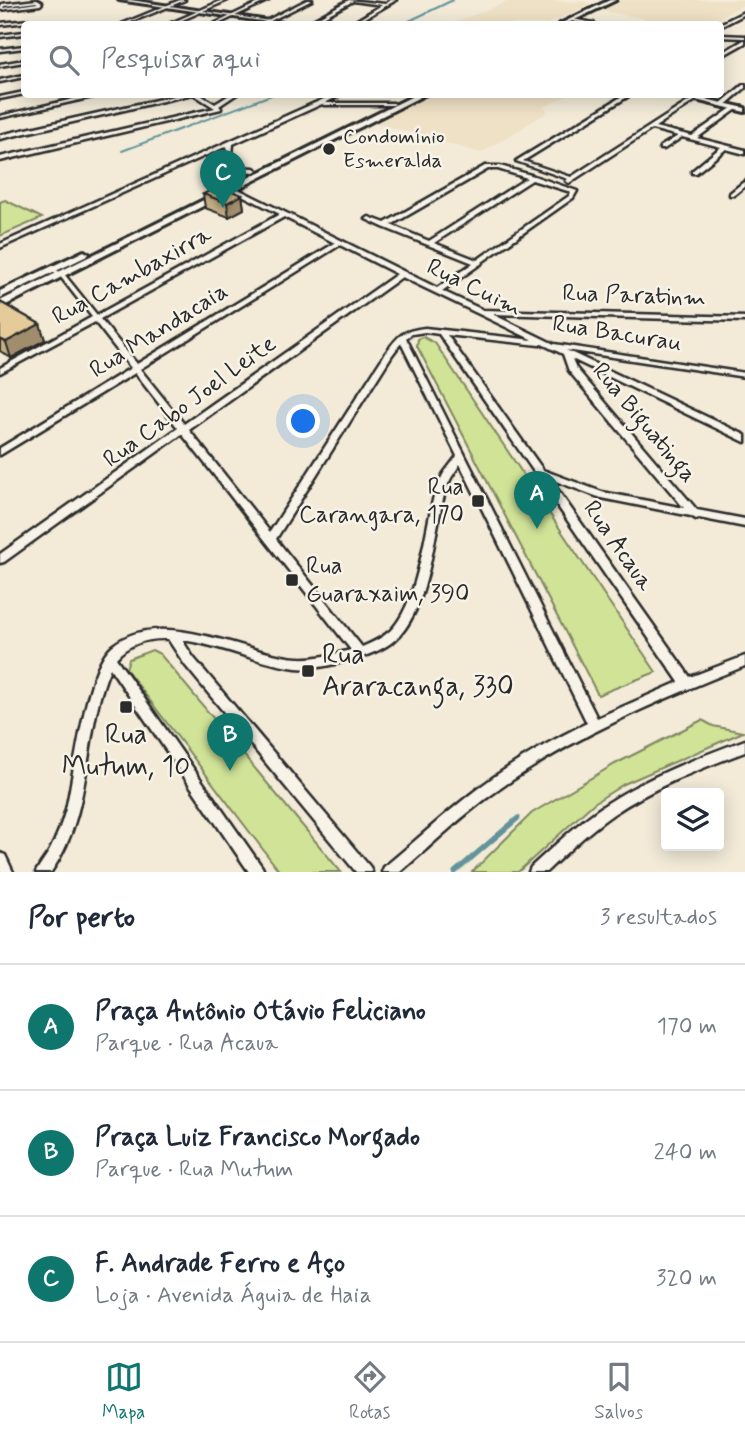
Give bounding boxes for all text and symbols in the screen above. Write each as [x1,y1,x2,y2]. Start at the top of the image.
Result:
search box [21,21,724,98]
icon: search [45,41,83,79]
text: Pesquisar aqui [101,43,260,77]
place label: Condomínio Esmeralda [343,123,445,175]
marker: Condomínio Esmeralda [321,141,337,157]
pin: C [200,150,246,208]
street label: Rua Cambaxirra [47,219,218,333]
street label: Rua Cuim [421,252,527,324]
street label: Rua Mandacaia [84,276,234,386]
street label: Rua Paratinm [562,278,706,314]
street label: Rua Bacurau [550,308,684,360]
street label: Rua Cabo Joel Leite [97,329,283,475]
street label: Rua Biguatinga [582,356,703,491]
your location [286,404,320,438]
pin: A [514,471,560,529]
place label: Rua Carangara, 170 [299,472,464,531]
marker: Rua Carangara, 170 [470,493,486,509]
street label: Rua Acaua [576,495,661,598]
place label: Rua Guaraxaim, 390 [306,551,470,610]
marker: Rua Guaraxaim, 390 [284,572,300,588]
place label: Rua Araracanga, 330 [322,637,514,709]
marker: Rua Araracanga, 330 [300,663,316,679]
marker: Rua Mutum, 10 [118,699,134,715]
pin: B [207,713,253,771]
place label: Rua Mutum, 10 [62,717,190,786]
map controls [661,788,724,851]
button: layers [661,788,724,851]
text: Por perto [28,898,135,937]
text: 3 resultados [600,903,717,933]
text: Praça Antônio Otávio Feliciano [95,995,426,1029]
text: A [43,1012,59,1042]
text: 170 m [657,1012,717,1042]
text: Parque · Rua Acaua [95,1029,278,1059]
text: Praça Luiz Francisco Morgado [95,1121,420,1155]
text: B [44,1138,58,1168]
text: 240 m [653,1138,717,1168]
text: Parque · Rua Mutum [95,1155,293,1185]
text: F. Andrade Ferro e Aço [95,1247,345,1281]
text: C [43,1264,59,1294]
text: 320 m [656,1264,717,1294]
text: Loja · Avenida Águia de Haia [95,1281,371,1311]
tab: Mapa [102,1358,145,1425]
tab: Rotas [349,1358,390,1425]
tab: Salvos [594,1358,643,1425]

